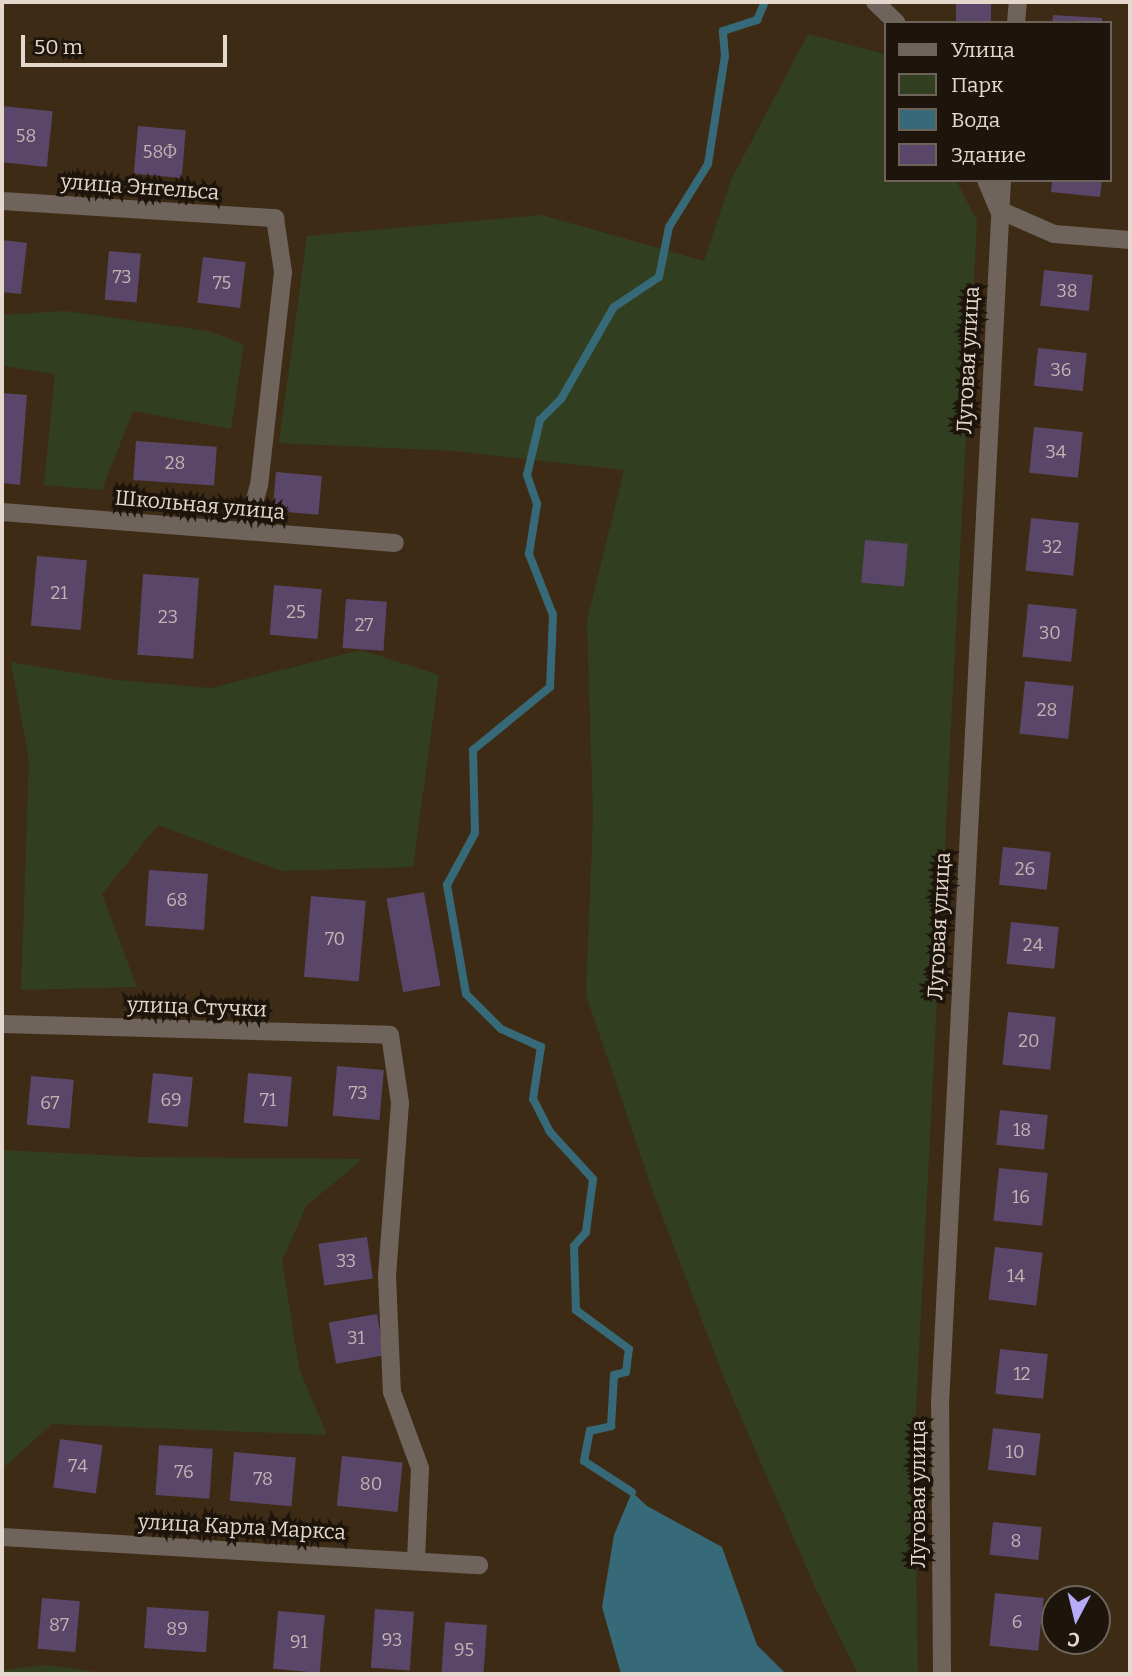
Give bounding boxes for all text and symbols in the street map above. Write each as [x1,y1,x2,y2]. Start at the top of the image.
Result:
scale bar [24,21,231,65]
legend [884,21,1111,182]
text: 50 m [34,34,83,60]
text: Улица [951,37,1015,63]
text: Парк [951,72,1003,98]
text: Вода [951,107,1000,133]
house number: 58 [16,125,36,147]
house number: 58Ф [143,141,177,163]
text: Здание [951,142,1026,168]
street label: улица Энгельса [60,169,220,205]
house number: 73 [113,266,131,288]
house number: 75 [213,272,231,294]
house number: 38 [1056,280,1078,302]
street label: Луговая улица [952,286,984,434]
house number: 36 [1051,359,1071,381]
house number: 34 [1046,441,1066,463]
house number: 28 [165,452,185,474]
street label: Школьная улица [114,485,286,525]
house number: 32 [1042,536,1062,558]
house number: 21 [50,582,68,604]
house number: 25 [286,601,306,623]
house number: 23 [158,606,178,628]
house number: 27 [355,614,373,636]
house number: 30 [1039,622,1061,644]
house number: 28 [1037,699,1057,721]
street label: Луговая улица [923,852,955,1000]
house number: 26 [1015,858,1035,880]
house number: 68 [166,889,188,911]
house number: 70 [325,928,345,950]
house number: 24 [1023,934,1043,956]
street label: улица Стучки [127,992,267,1022]
house number: 20 [1018,1030,1040,1052]
house number: 73 [349,1082,367,1104]
house number: 69 [160,1089,182,1111]
house number: 71 [260,1089,276,1111]
house number: 67 [40,1092,60,1114]
house number: 18 [1013,1119,1031,1141]
house number: 16 [1012,1186,1030,1208]
house number: 33 [336,1250,356,1272]
house number: 14 [1007,1265,1025,1287]
house number: 31 [347,1327,365,1349]
house number: 12 [1013,1363,1031,1385]
street label: Луговая улица [905,1420,931,1568]
house number: 10 [1006,1441,1024,1463]
house number: 74 [68,1455,88,1477]
house number: 76 [174,1461,194,1483]
house number: 78 [253,1468,273,1490]
house number: 80 [360,1473,382,1495]
street label: улица Карла Маркса [138,1509,346,1545]
house number: 8 [1011,1530,1021,1552]
north arrow [1041,1585,1111,1655]
house number: 6 [1012,1611,1022,1633]
house number: 87 [49,1614,69,1636]
house number: 89 [166,1618,188,1640]
text: С [1066,1627,1081,1652]
house number: 93 [382,1629,402,1651]
house number: 91 [290,1631,308,1653]
house number: 95 [454,1639,474,1661]

